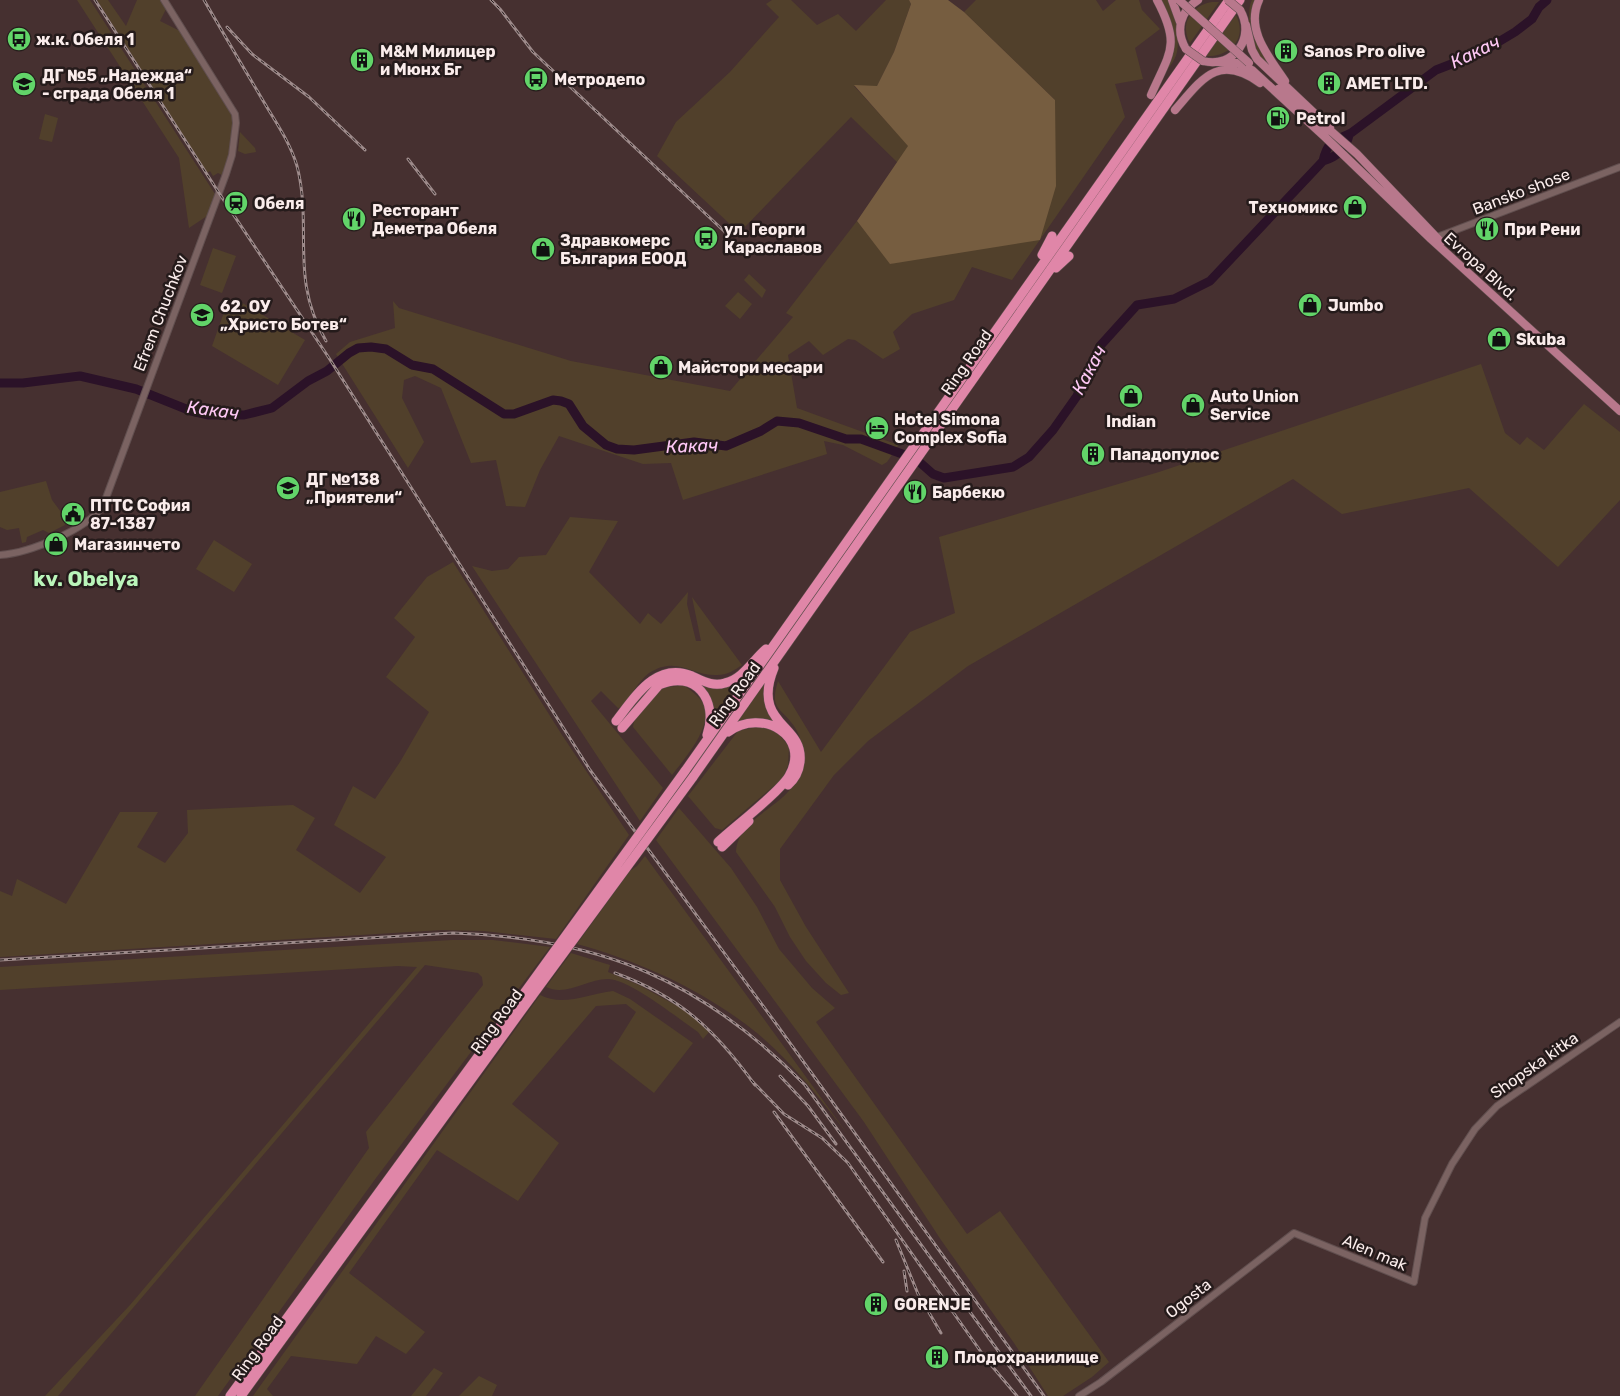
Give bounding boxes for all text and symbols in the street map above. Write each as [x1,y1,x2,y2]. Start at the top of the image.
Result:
bus stop icon: ж.к. Обеля 1 [6,26,32,52]
place label: ж.к. Обеля 1 [36,30,134,49]
water label: Какач [1447,31,1503,73]
building icon: Sanos Pro olive [1273,38,1299,64]
place label: М&M Mилицер и Мюнх Бг [380,42,496,79]
place label: Sanos Pro olive [1304,42,1425,61]
building icon: М&M Mилицер и Мюнх Бг [349,47,375,73]
place label: ДГ №5 „Надежда“ - сграда Обеля 1 [42,66,192,103]
bus stop icon: Метродепо [523,66,549,92]
place label: Метродепо [554,70,645,89]
building icon: AMET LTD. [1316,70,1342,96]
school or university icon: ДГ №5 „Надежда“ - сграда Обеля 1 [11,71,37,97]
place label: AMET LTD. [1346,74,1428,93]
fuel station icon: Petrol [1265,105,1291,131]
place label: Petrol [1296,109,1345,128]
street label: Bansko shose [1470,164,1572,219]
station icon: Обеля [223,190,249,216]
place label: Обеля [254,194,304,213]
shop icon: Техномикс [1342,194,1368,220]
place label: Техномикс [1248,198,1338,217]
place label: Ресторант Деметра Обеля [372,201,497,238]
restaurant icon: Ресторант Деметра Обеля [341,206,367,232]
restaurant icon: При Рени [1474,216,1500,242]
place label: ул. Георги Караславов [724,220,822,257]
place label: При Рени [1504,220,1580,239]
bus stop icon: ул. Георги Караславов [693,225,719,251]
street label: Evropa Blvd. [1440,228,1521,304]
place label: Здравкомерс България ЕООД [560,231,686,268]
shop icon: Здравкомерс България ЕООД [530,236,556,262]
street label: Efrem Chuchkov [130,252,191,374]
shop icon: Jumbo [1297,292,1323,318]
place label: Jumbo [1328,296,1384,315]
place label: 62. ОУ „Христо Ботев“ [220,297,347,334]
school or university icon: 62. ОУ „Христо Ботев“ [189,302,215,328]
street label: Ring Road [937,326,996,399]
shop icon: Skuba [1486,326,1512,352]
place label: Skuba [1516,330,1566,349]
water label: Какач [1067,342,1111,398]
shop icon: Майстори месари [648,354,674,380]
place label: Майстори месари [678,358,823,377]
shop icon: Indian [1118,383,1144,409]
place label: Auto Union Service [1210,387,1299,424]
shop icon: Auto Union Service [1180,392,1206,418]
water label: Какач [186,396,240,424]
place label: Hotel Simona Complex Sofia [894,410,1007,447]
place label: Indian [1106,412,1156,431]
hotel icon: Hotel Simona Complex Sofia [864,415,890,441]
water label: Какач [665,434,719,458]
building icon: Пападопулос [1080,441,1106,467]
place label: Пападопулос [1110,445,1219,464]
place label: ДГ №138 „Приятели“ [306,470,402,507]
school or university icon: ДГ №138 „Приятели“ [275,475,301,501]
restaurant icon: Барбекю [902,479,928,505]
place label: Барбекю [932,483,1005,502]
place label: ПТТС София 87-1387 [90,496,191,533]
public building icon: ПТТС София 87-1387 [60,501,86,527]
shop icon: Магазинчето [43,531,69,557]
place label: Магазинчето [74,535,181,554]
district label: kv. Obelya [33,566,139,591]
street label: Ring Road [705,658,764,730]
street label: Ring Road [467,985,526,1057]
street label: Shopska kitka [1487,1028,1582,1103]
street label: Alen mak [1340,1230,1411,1275]
street label: Ogosta [1162,1275,1215,1322]
building icon: GORENJE [863,1291,889,1317]
place label: GORENJE [894,1295,971,1314]
street label: Ring Road [228,1312,287,1384]
building icon: Плодохранилище [924,1344,950,1370]
place label: Плодохранилище [954,1348,1099,1367]

